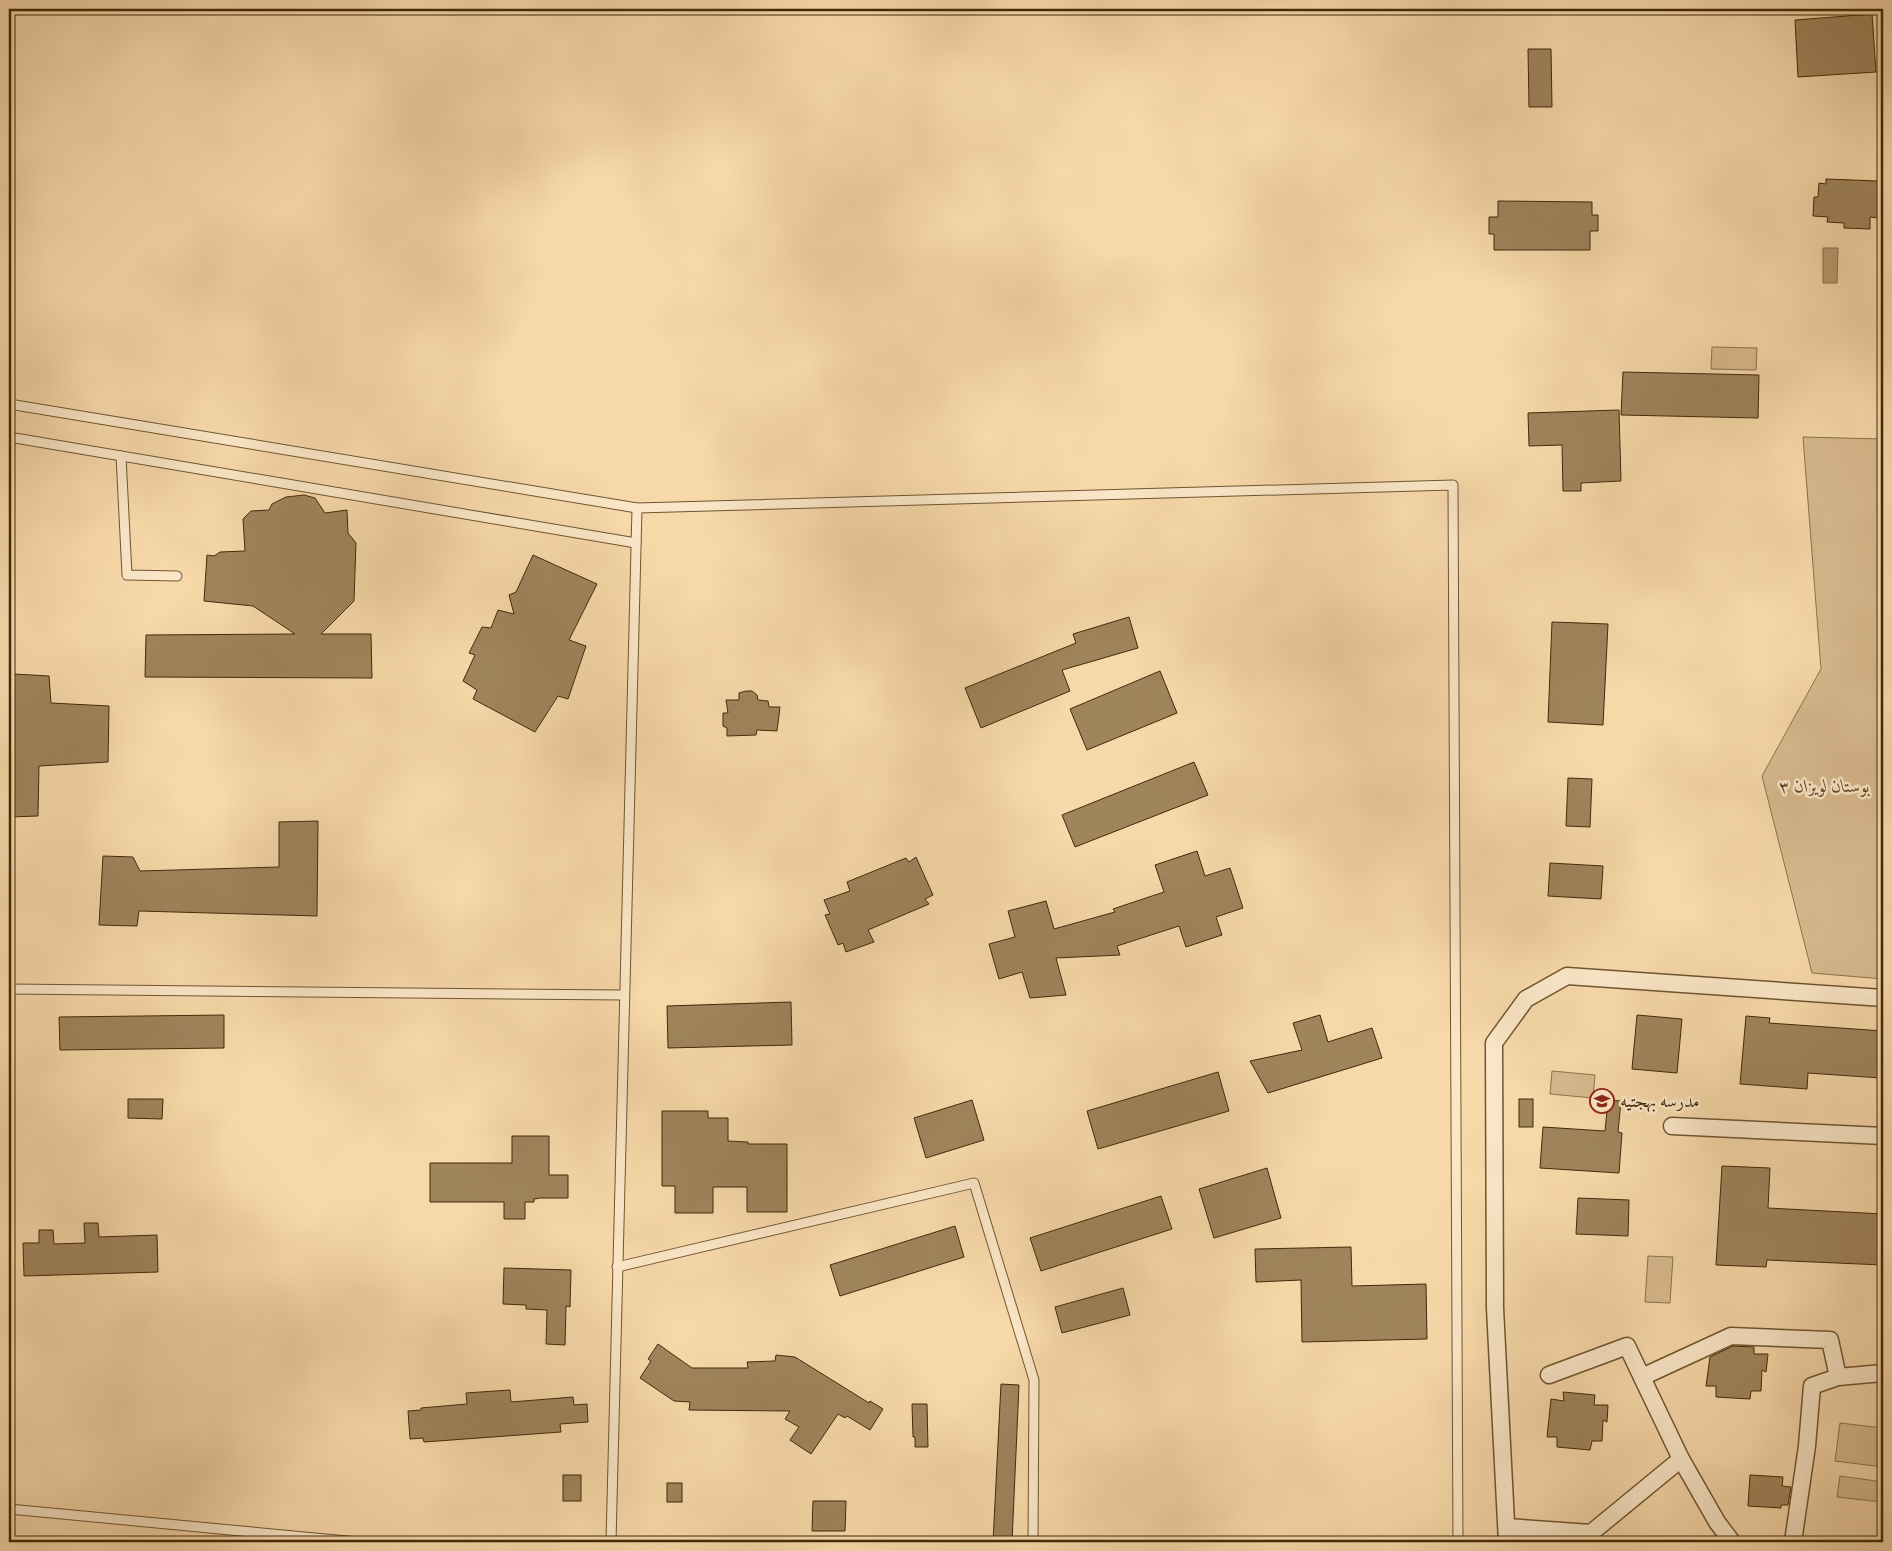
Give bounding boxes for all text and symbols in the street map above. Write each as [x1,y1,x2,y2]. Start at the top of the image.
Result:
park label: بوستان لویزان ۳ [1779,774,1871,797]
school or university icon: مدرسه بهجتیه [1589,1088,1615,1114]
place label: مدرسه بهجتیه [1620,1089,1699,1113]

